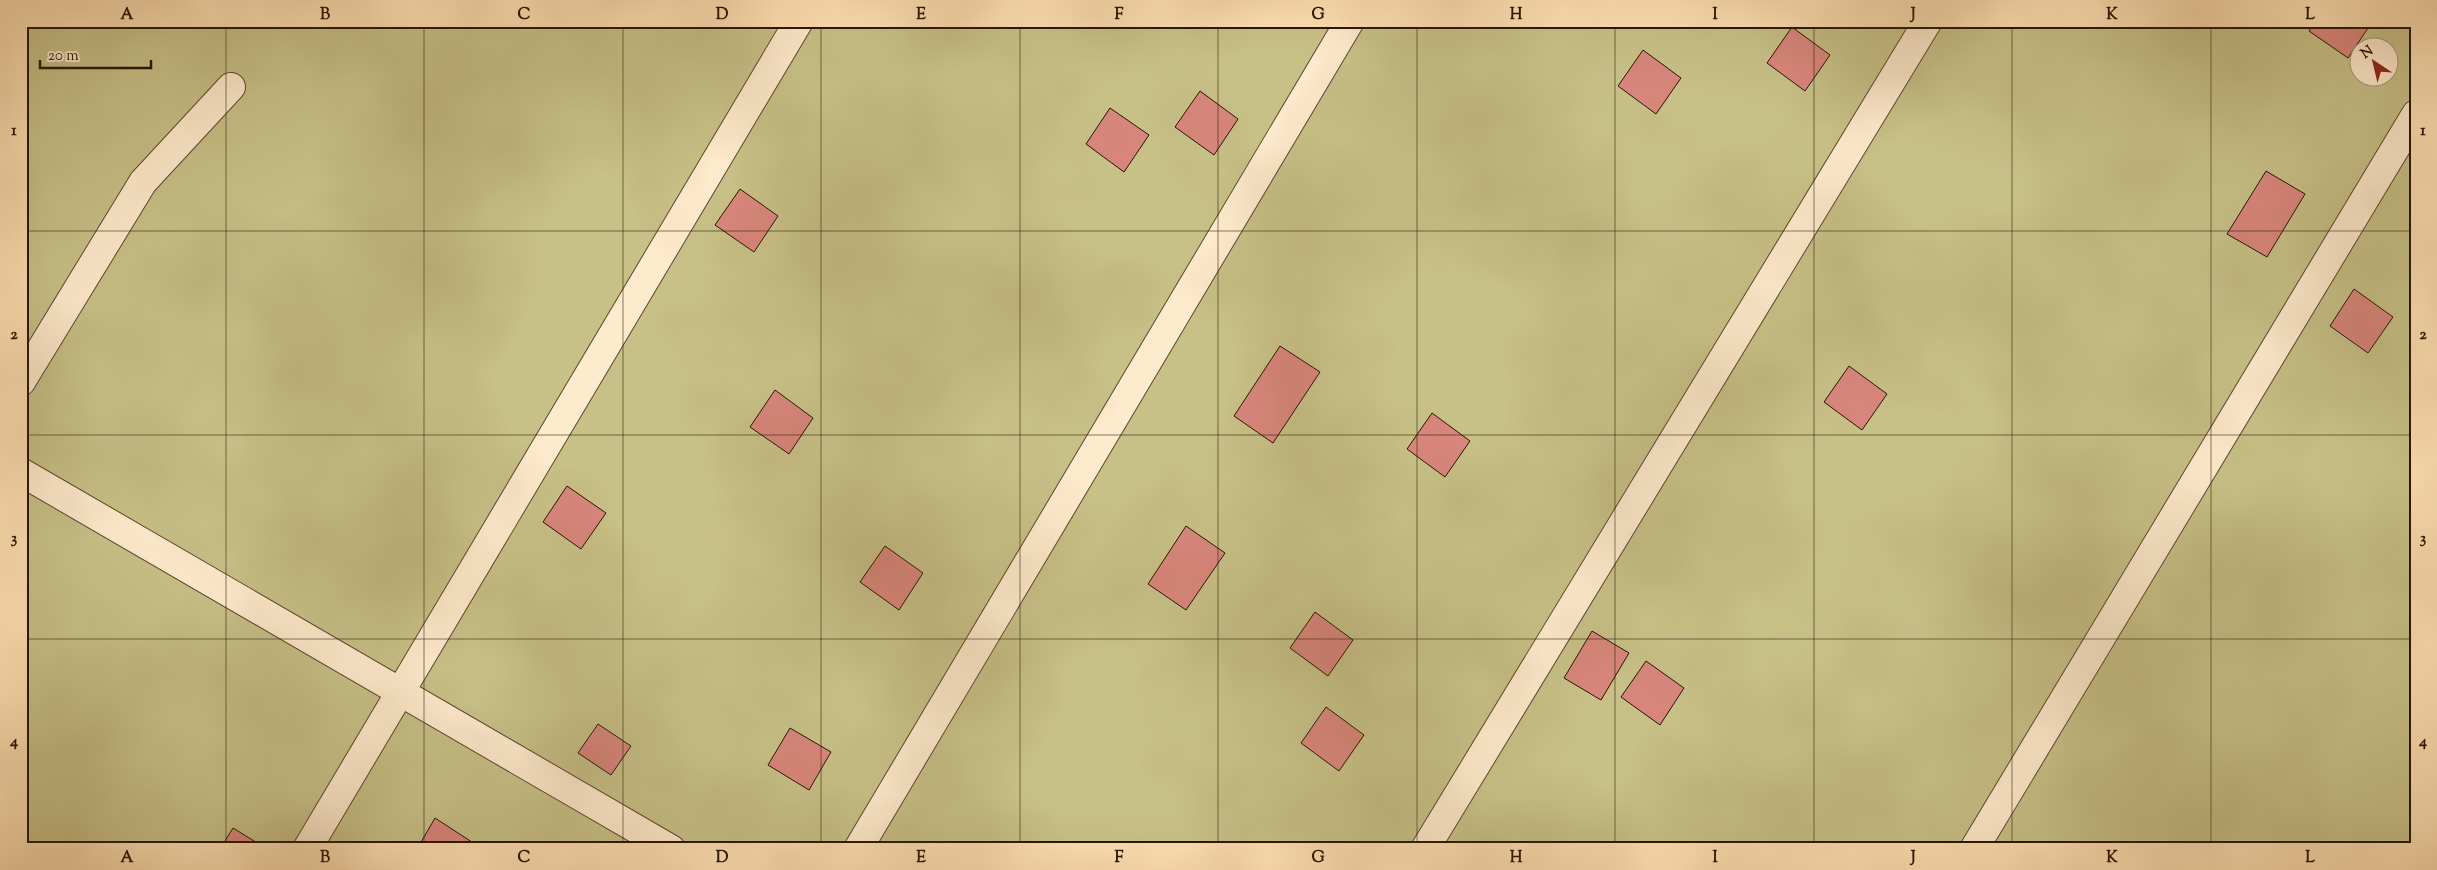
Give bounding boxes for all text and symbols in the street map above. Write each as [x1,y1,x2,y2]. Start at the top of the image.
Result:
text: A [121,4,134,27]
text: B [320,4,330,27]
text: C [518,4,531,27]
text: D [716,4,729,27]
text: E [916,4,926,27]
text: F [1115,4,1124,27]
text: G [1311,4,1325,27]
text: H [1510,4,1523,27]
text: I [1712,4,1718,27]
text: J [1909,4,1916,27]
text: K [2106,4,2118,27]
text: L [2305,4,2315,27]
scale bar [40,38,151,70]
north arrow [2350,38,2400,88]
text: N [2357,42,2378,64]
text: 20 m [48,46,79,67]
text: 1 [11,120,17,143]
text: 1 [2420,120,2426,143]
text: 2 [10,324,18,347]
text: 2 [2419,324,2427,347]
text: 3 [11,528,18,551]
text: 3 [2420,528,2427,551]
text: 4 [9,731,18,754]
text: 4 [2418,731,2427,754]
text: A [121,847,134,870]
text: B [320,847,330,870]
text: C [518,847,531,870]
text: D [716,847,729,870]
text: E [916,847,926,870]
text: F [1115,847,1124,870]
text: G [1311,847,1325,870]
text: H [1510,847,1523,870]
text: I [1712,847,1718,870]
text: J [1909,847,1916,870]
text: K [2106,847,2118,870]
text: L [2305,847,2315,870]

